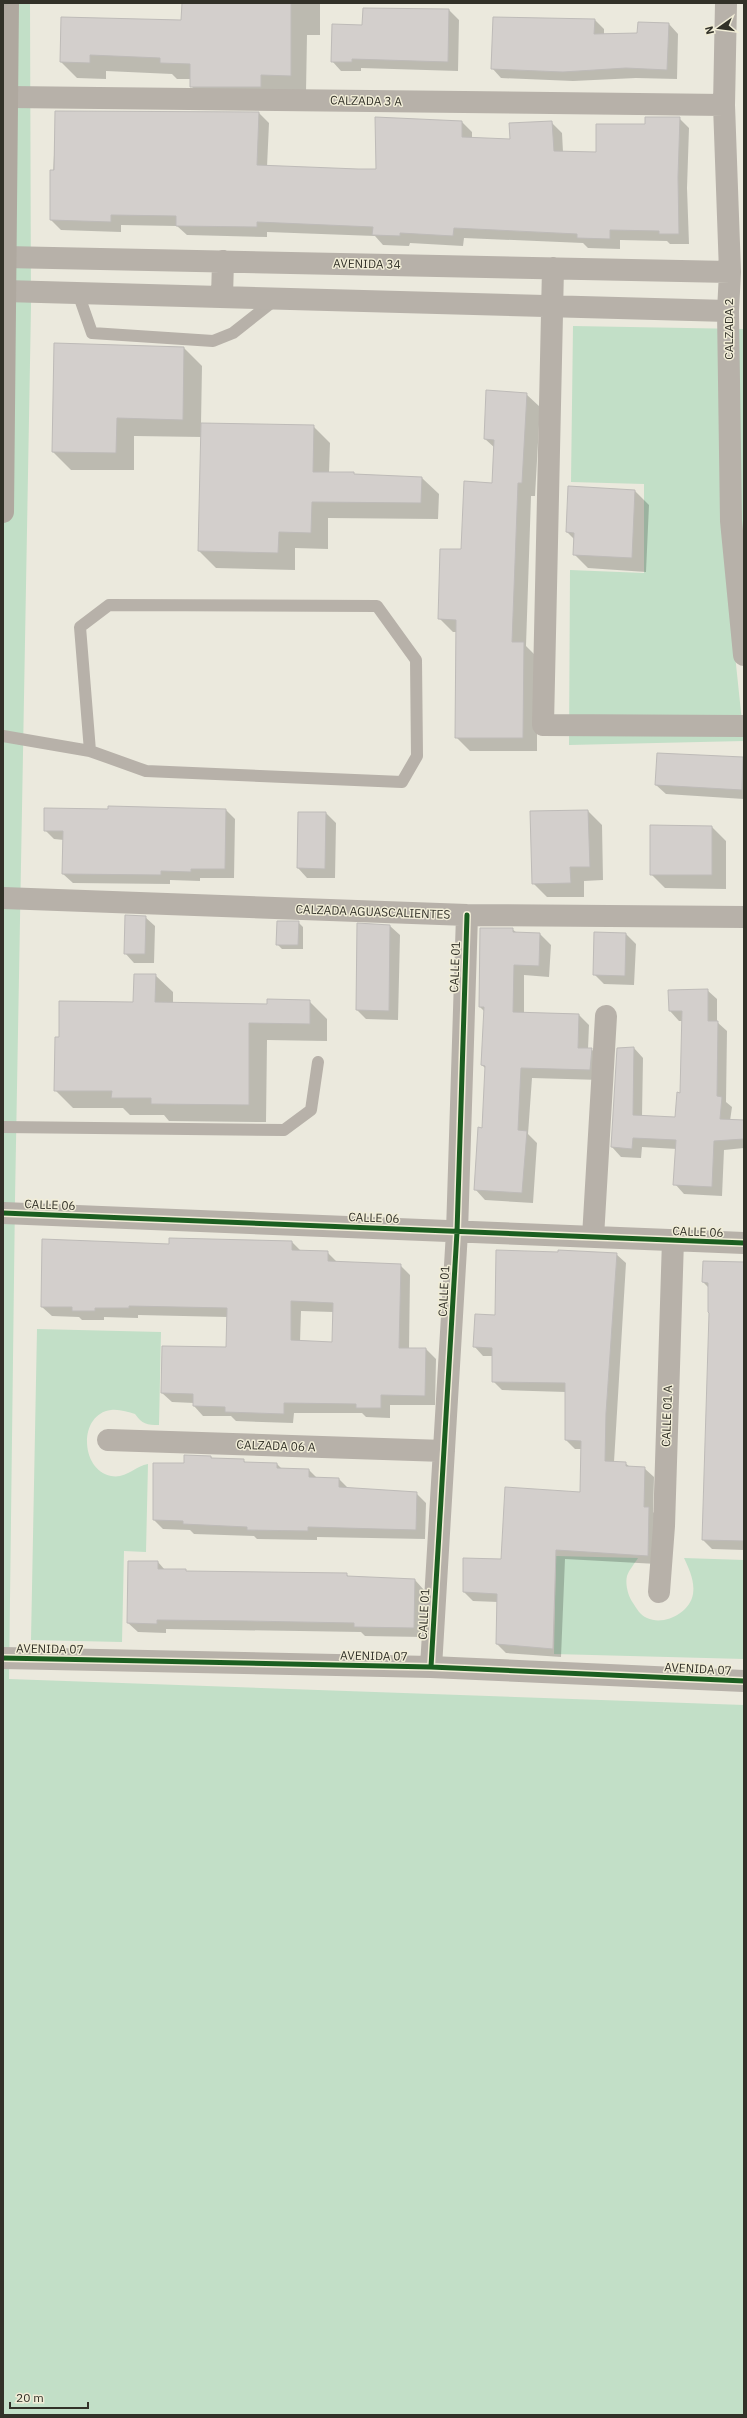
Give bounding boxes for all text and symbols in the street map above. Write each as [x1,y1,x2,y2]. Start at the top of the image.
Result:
north arrow [699,8,739,48]
text: N [702,25,717,36]
street label: CALZADA 3 A [330,92,402,109]
street label: AVENIDA 34 [333,255,401,272]
street label: CALZADA 2 [721,298,736,360]
street label: CALZADA AGUASCALIENTES [295,901,451,922]
street label: CALLE 01 [446,941,463,993]
street label: CALLE 06 [24,1196,76,1213]
street label: CALLE 06 [348,1209,400,1226]
street label: CALLE 06 [672,1223,724,1240]
street label: CALLE 01 [435,1265,452,1317]
street label: CALLE 01 A [658,1384,675,1447]
street label: CALZADA 06 A [236,1437,316,1454]
street label: CALLE 01 [415,1588,432,1640]
street label: AVENIDA 07 [16,1640,84,1657]
street label: AVENIDA 07 [340,1647,408,1664]
street label: AVENIDA 07 [664,1659,732,1678]
scale bar [10,2384,88,2410]
text: 20 m [16,2390,44,2405]

